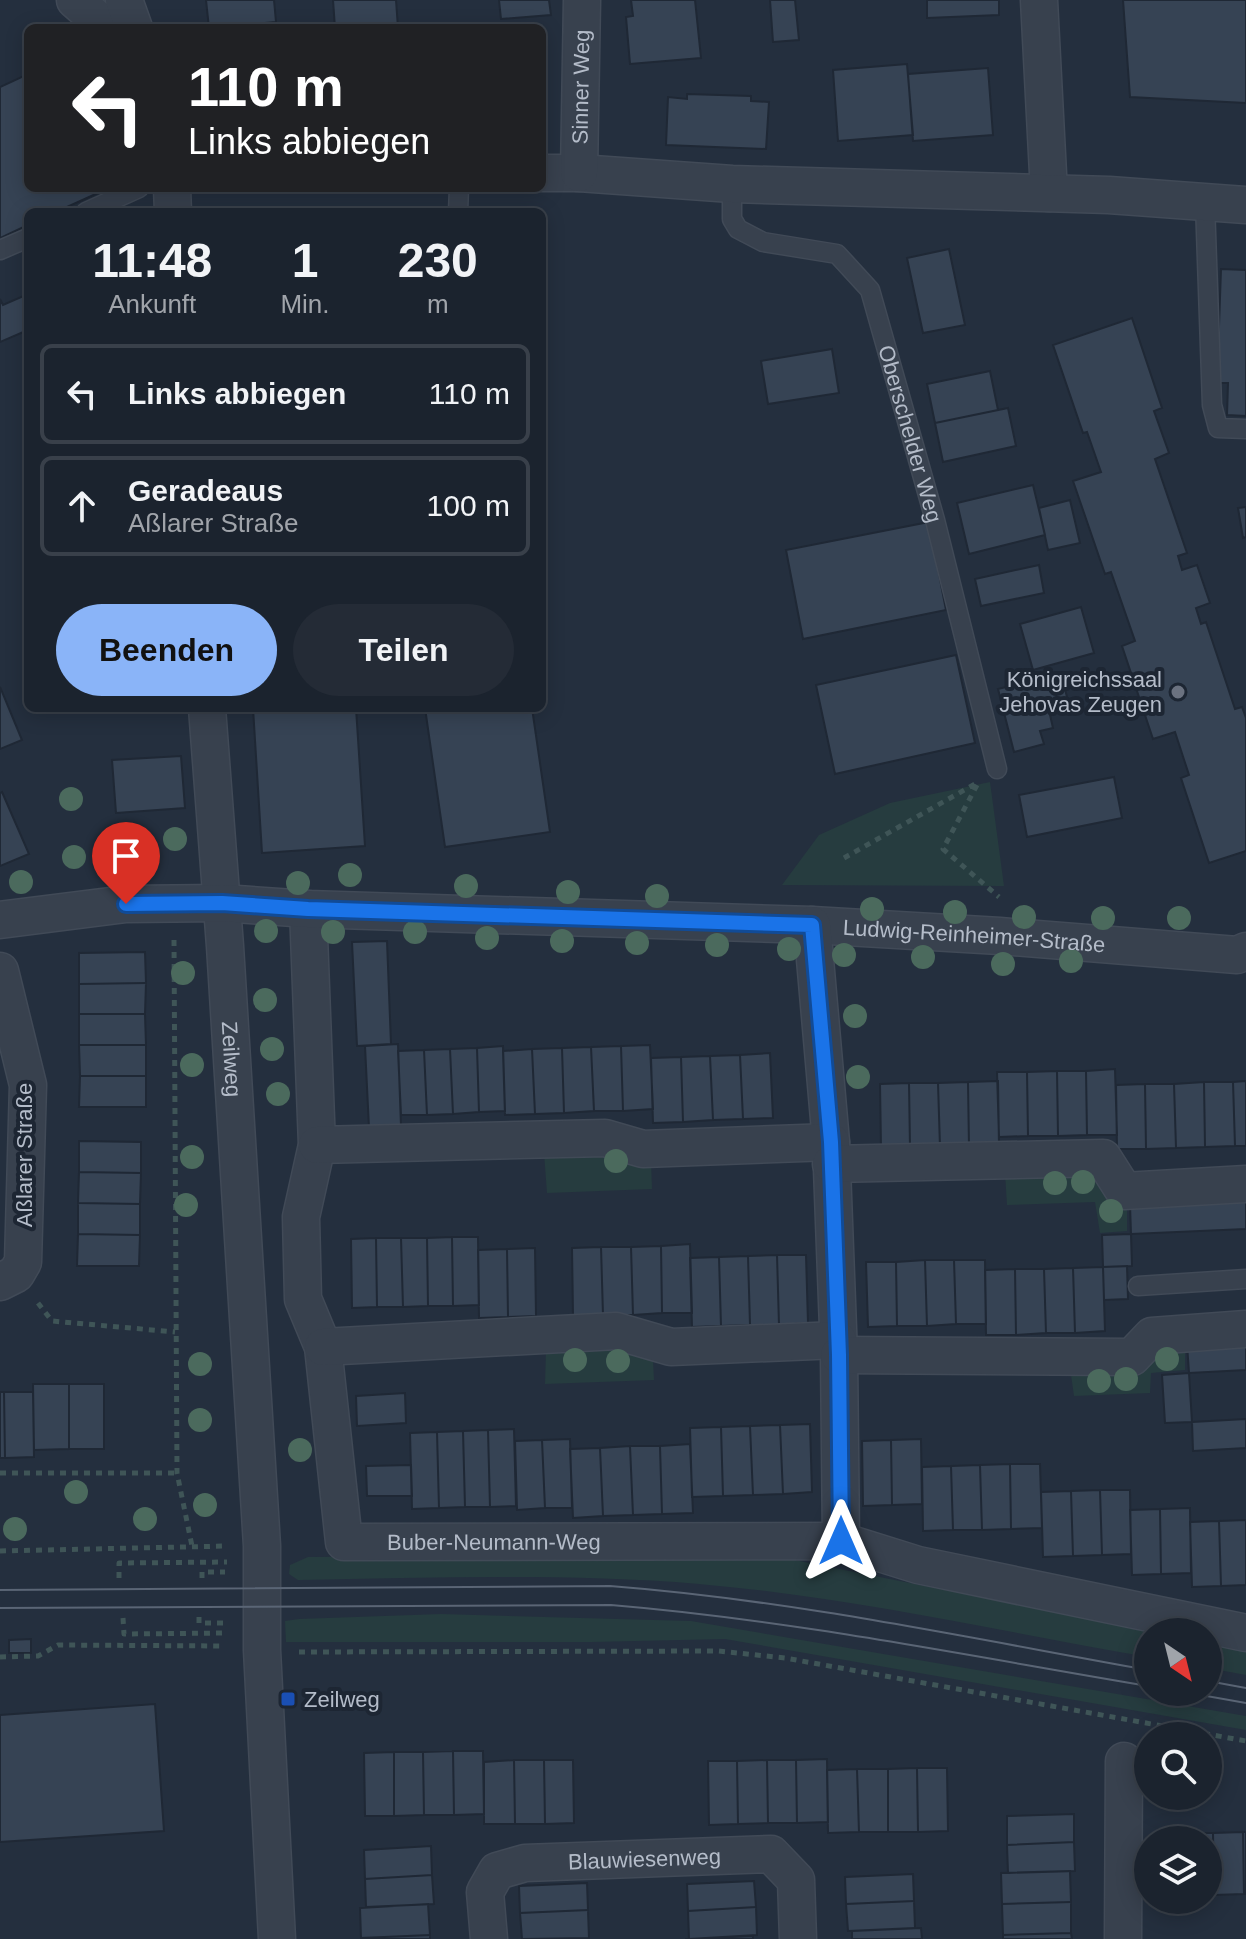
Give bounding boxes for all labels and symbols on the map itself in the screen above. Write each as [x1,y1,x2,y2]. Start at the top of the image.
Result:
street label: Sinner Weg [567,29,594,145]
street label: Oberschelder Weg [874,342,948,525]
place label: Königreichssaal Jehovas Zeugen [999,667,1162,717]
marker: Königreichssaal Jehovas Zeugen [1169,683,1187,701]
pin [92,822,160,904]
street label: Ludwig-Reinheimer-Straße [842,914,1106,957]
street label: Zeilweg [217,1020,247,1098]
street label: Aßlarer Straße [12,1083,37,1227]
position arrow [799,1499,883,1583]
street label: Buber-Neumann-Weg [387,1529,601,1554]
north arrow [1134,1618,1222,1706]
place label: Zeilweg [304,1687,380,1712]
marker: Zeilweg [279,1690,297,1708]
street label: Blauwiesenweg [568,1843,721,1874]

